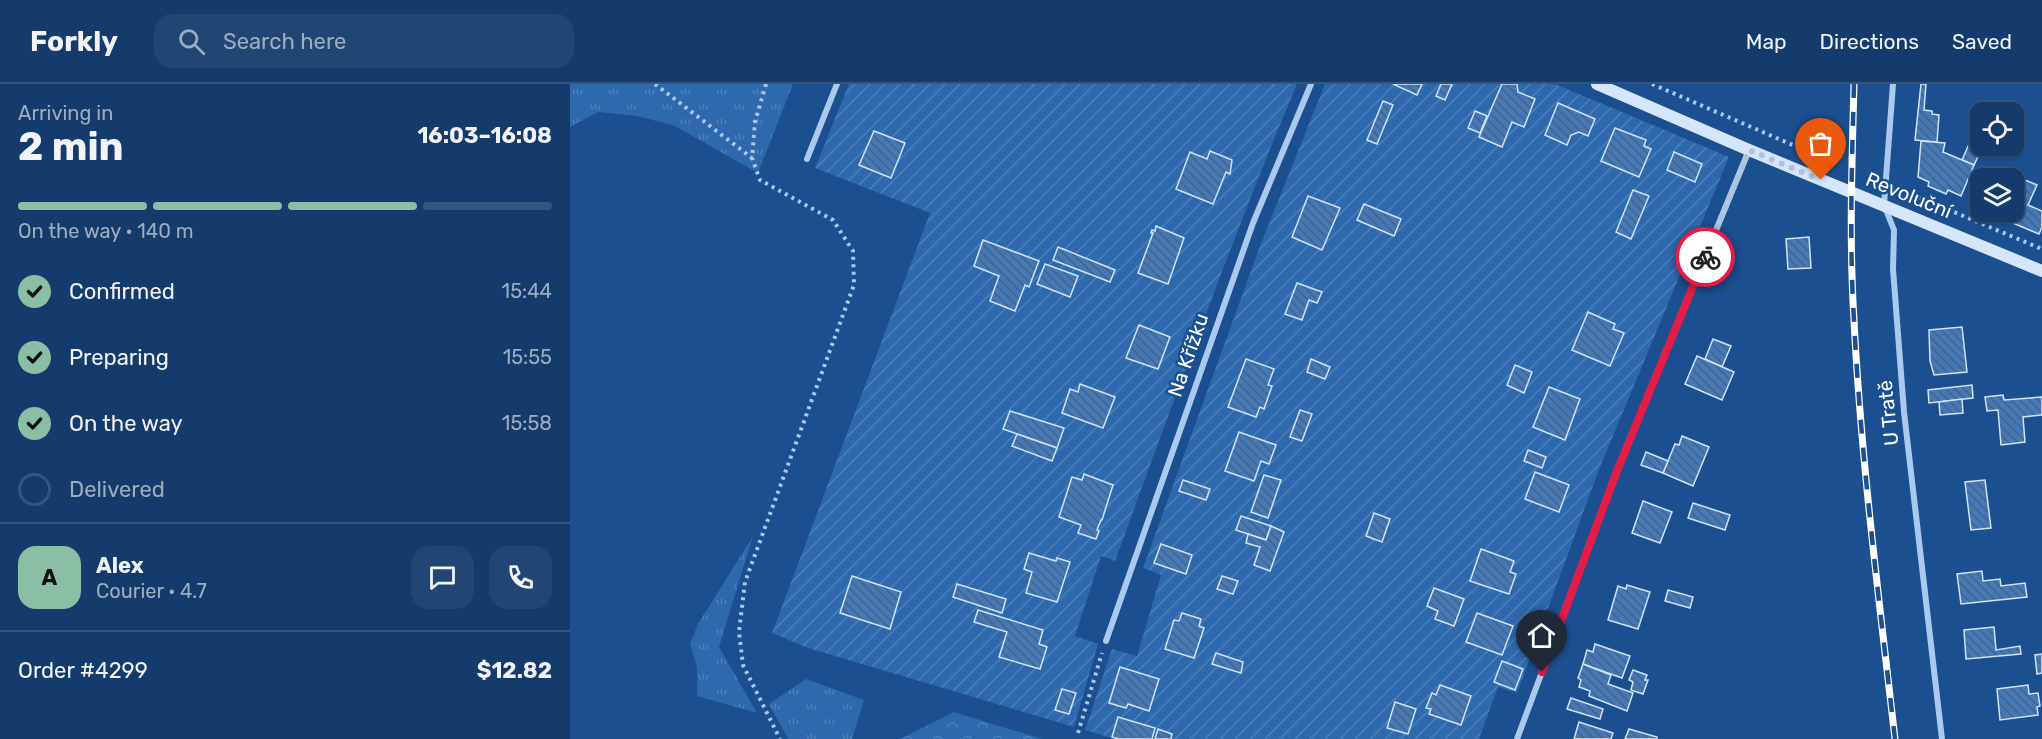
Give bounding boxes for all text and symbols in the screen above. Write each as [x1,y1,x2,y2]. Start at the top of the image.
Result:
search box [154,14,574,68]
text: Forkly [30,25,118,58]
icon: search [175,25,208,58]
text: Search here [223,28,346,55]
text: Map [1746,29,1787,54]
text: Directions [1820,29,1919,54]
text: Saved [1952,29,2012,54]
text: Arriving in [18,101,113,125]
map controls [1970,102,2024,222]
button: locate [1970,102,2024,156]
pin [1795,118,1846,180]
text: 16:03–16:08 [417,122,552,149]
text: 2 min [18,124,124,170]
icon: bag [1804,127,1837,160]
street label: Revoluční [1862,167,1957,224]
button: layers [1970,168,2024,222]
text: On the way · 140 m [18,219,194,243]
courier [1675,227,1735,287]
icon: bike [1689,241,1722,274]
icon: check [18,275,51,308]
text: Confirmed [69,278,175,305]
text: 15:44 [502,279,552,303]
street label: Na Křížku [1163,310,1213,400]
icon: check [18,341,51,374]
text: Preparing [69,344,169,371]
text: 15:55 [503,345,552,369]
street label: U Tratě [1873,379,1903,447]
icon: check [18,407,51,440]
text: On the way [69,410,183,437]
text: 15:58 [502,411,552,435]
text: Delivered [69,476,165,503]
button: chat [411,546,474,609]
button: phone [489,546,552,609]
text: Alex [96,552,144,579]
text: A [42,564,57,591]
text: Courier · 4.7 [96,579,207,603]
pin [1516,610,1567,672]
icon: home [1525,619,1558,652]
text: Order #4299 [18,657,148,684]
text: $12.82 [477,657,552,684]

